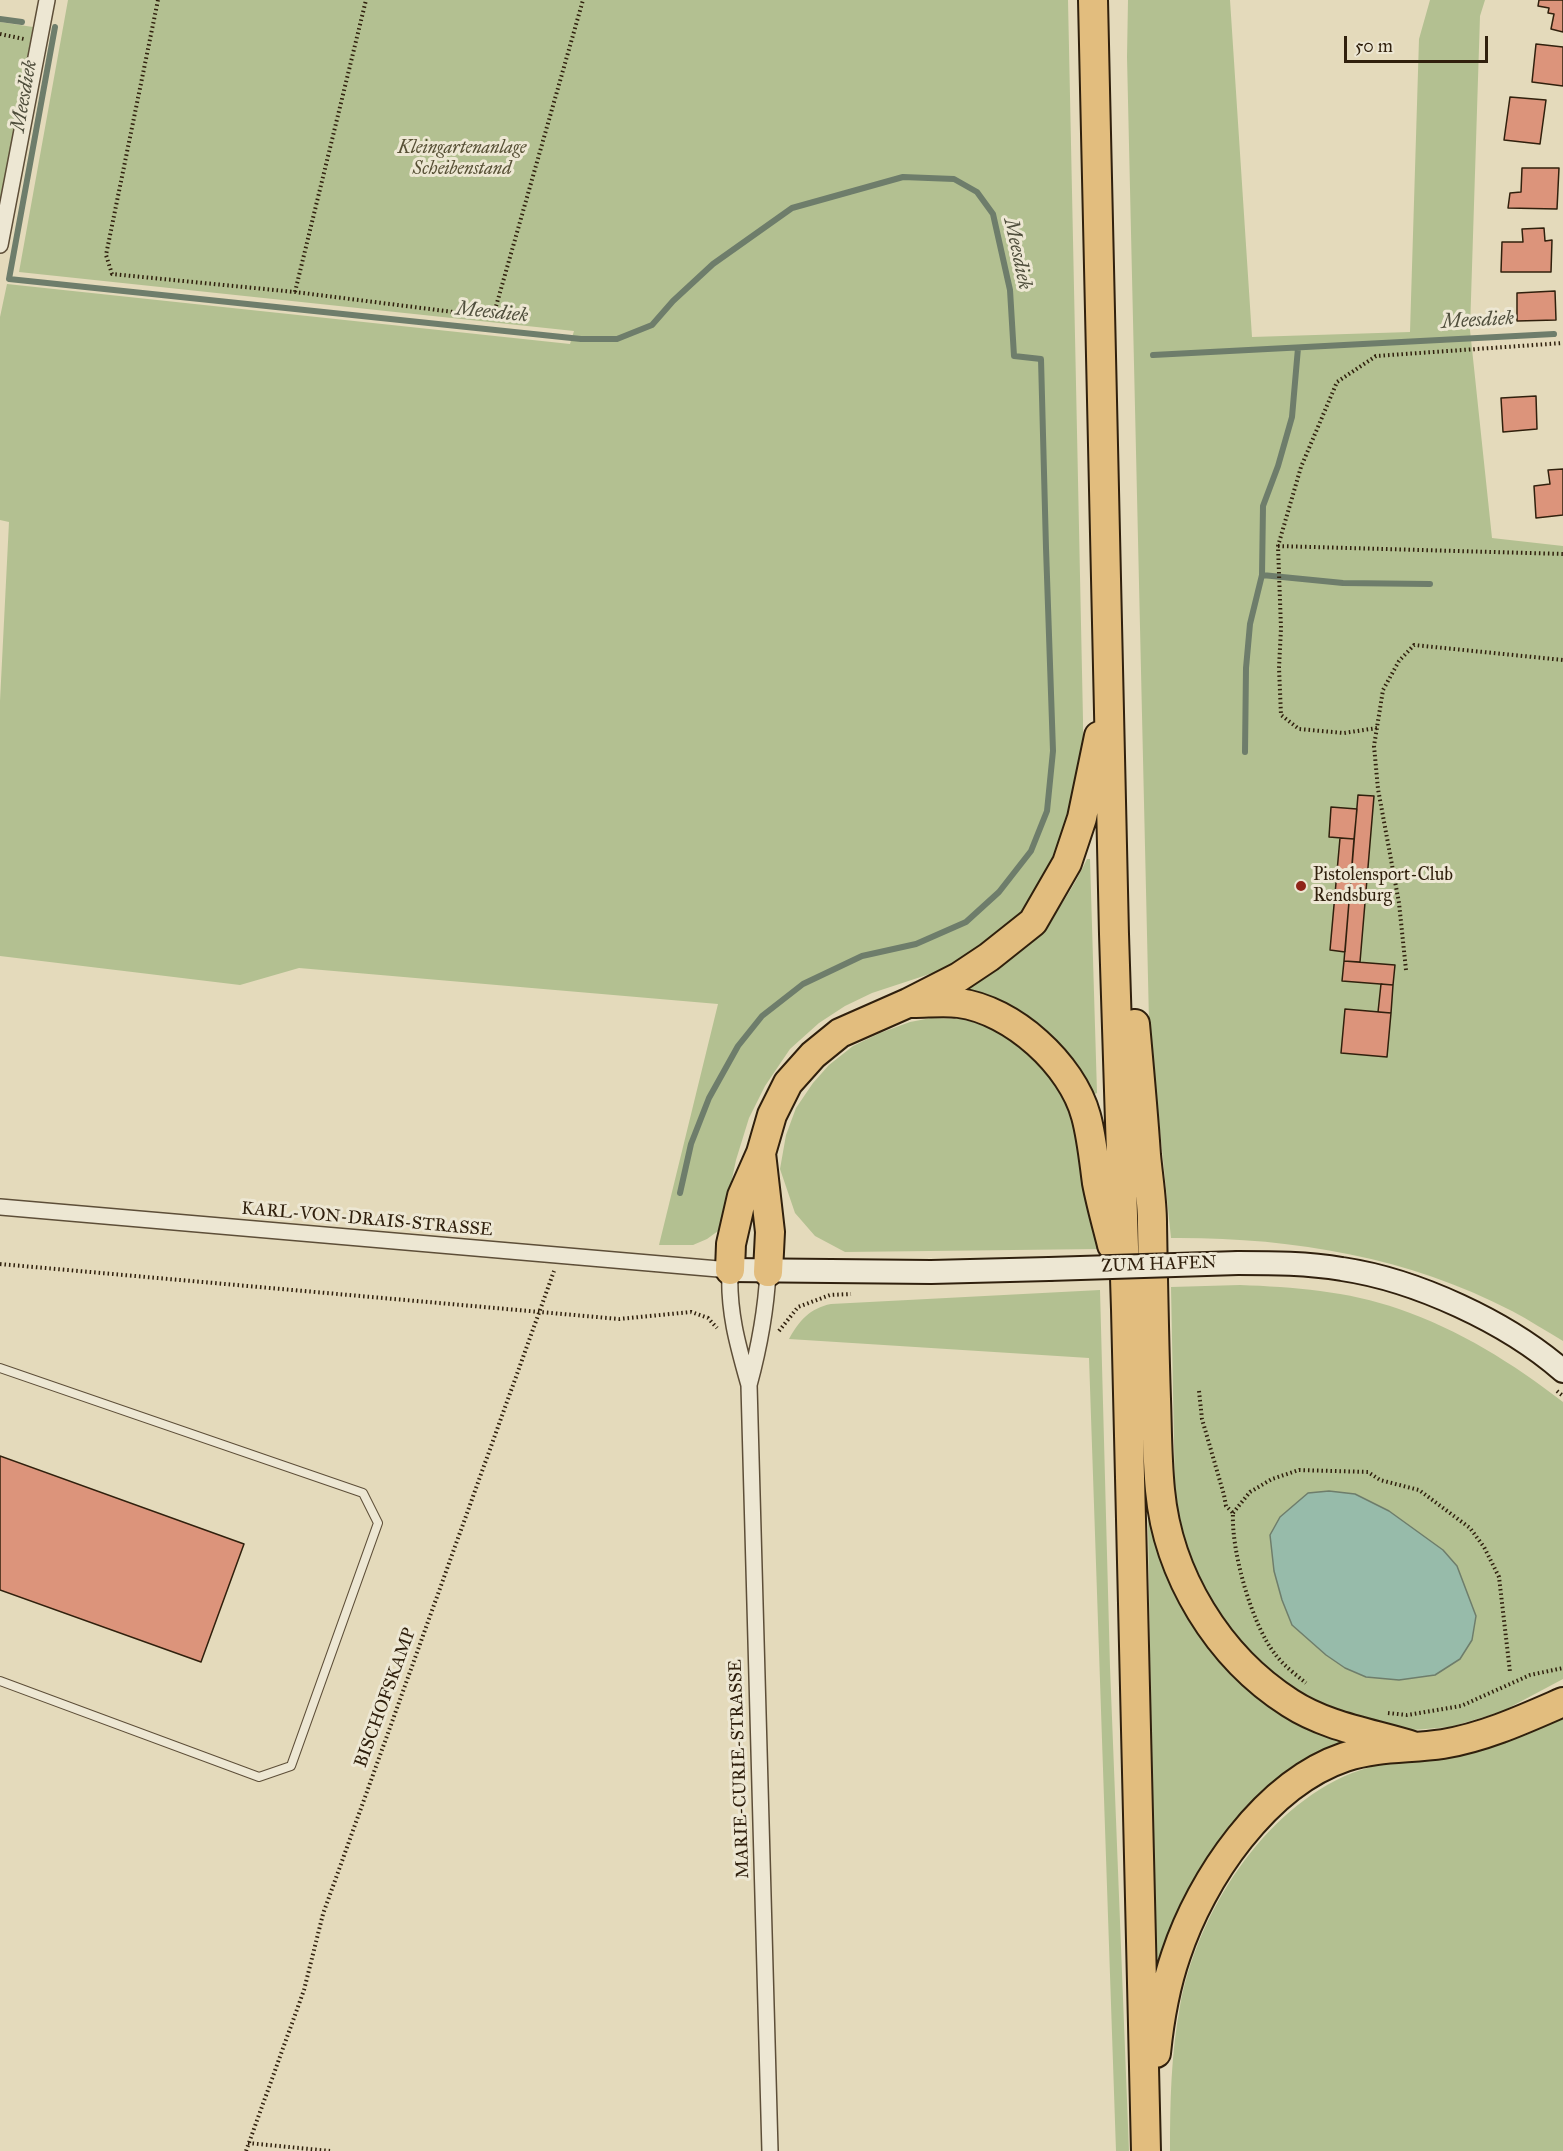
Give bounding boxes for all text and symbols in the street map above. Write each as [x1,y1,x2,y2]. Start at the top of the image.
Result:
scale bar [1347,24,1491,62]
text: 50 m [1355,35,1393,57]
water label: Meesdiek [7,58,43,134]
park label: Kleingartenanlage Scheibenstand [398,138,526,180]
water label: Meesdiek [998,216,1036,292]
water label: Meesdiek [455,297,529,329]
water label: Meesdiek [1441,307,1515,335]
place label: Pistolensport-Club Rendsburg [1313,865,1453,908]
marker: Pistolensport-Club Rendsburg [1294,879,1308,893]
street label: KARL-VON-DRAIS-STRASSE [241,1198,493,1242]
street label: ZUM HAFEN [1101,1252,1217,1278]
street label: BISCHOFSKAMP [351,1625,421,1771]
street label: MARIE-CURIE-STRASSE [725,1659,755,1879]

